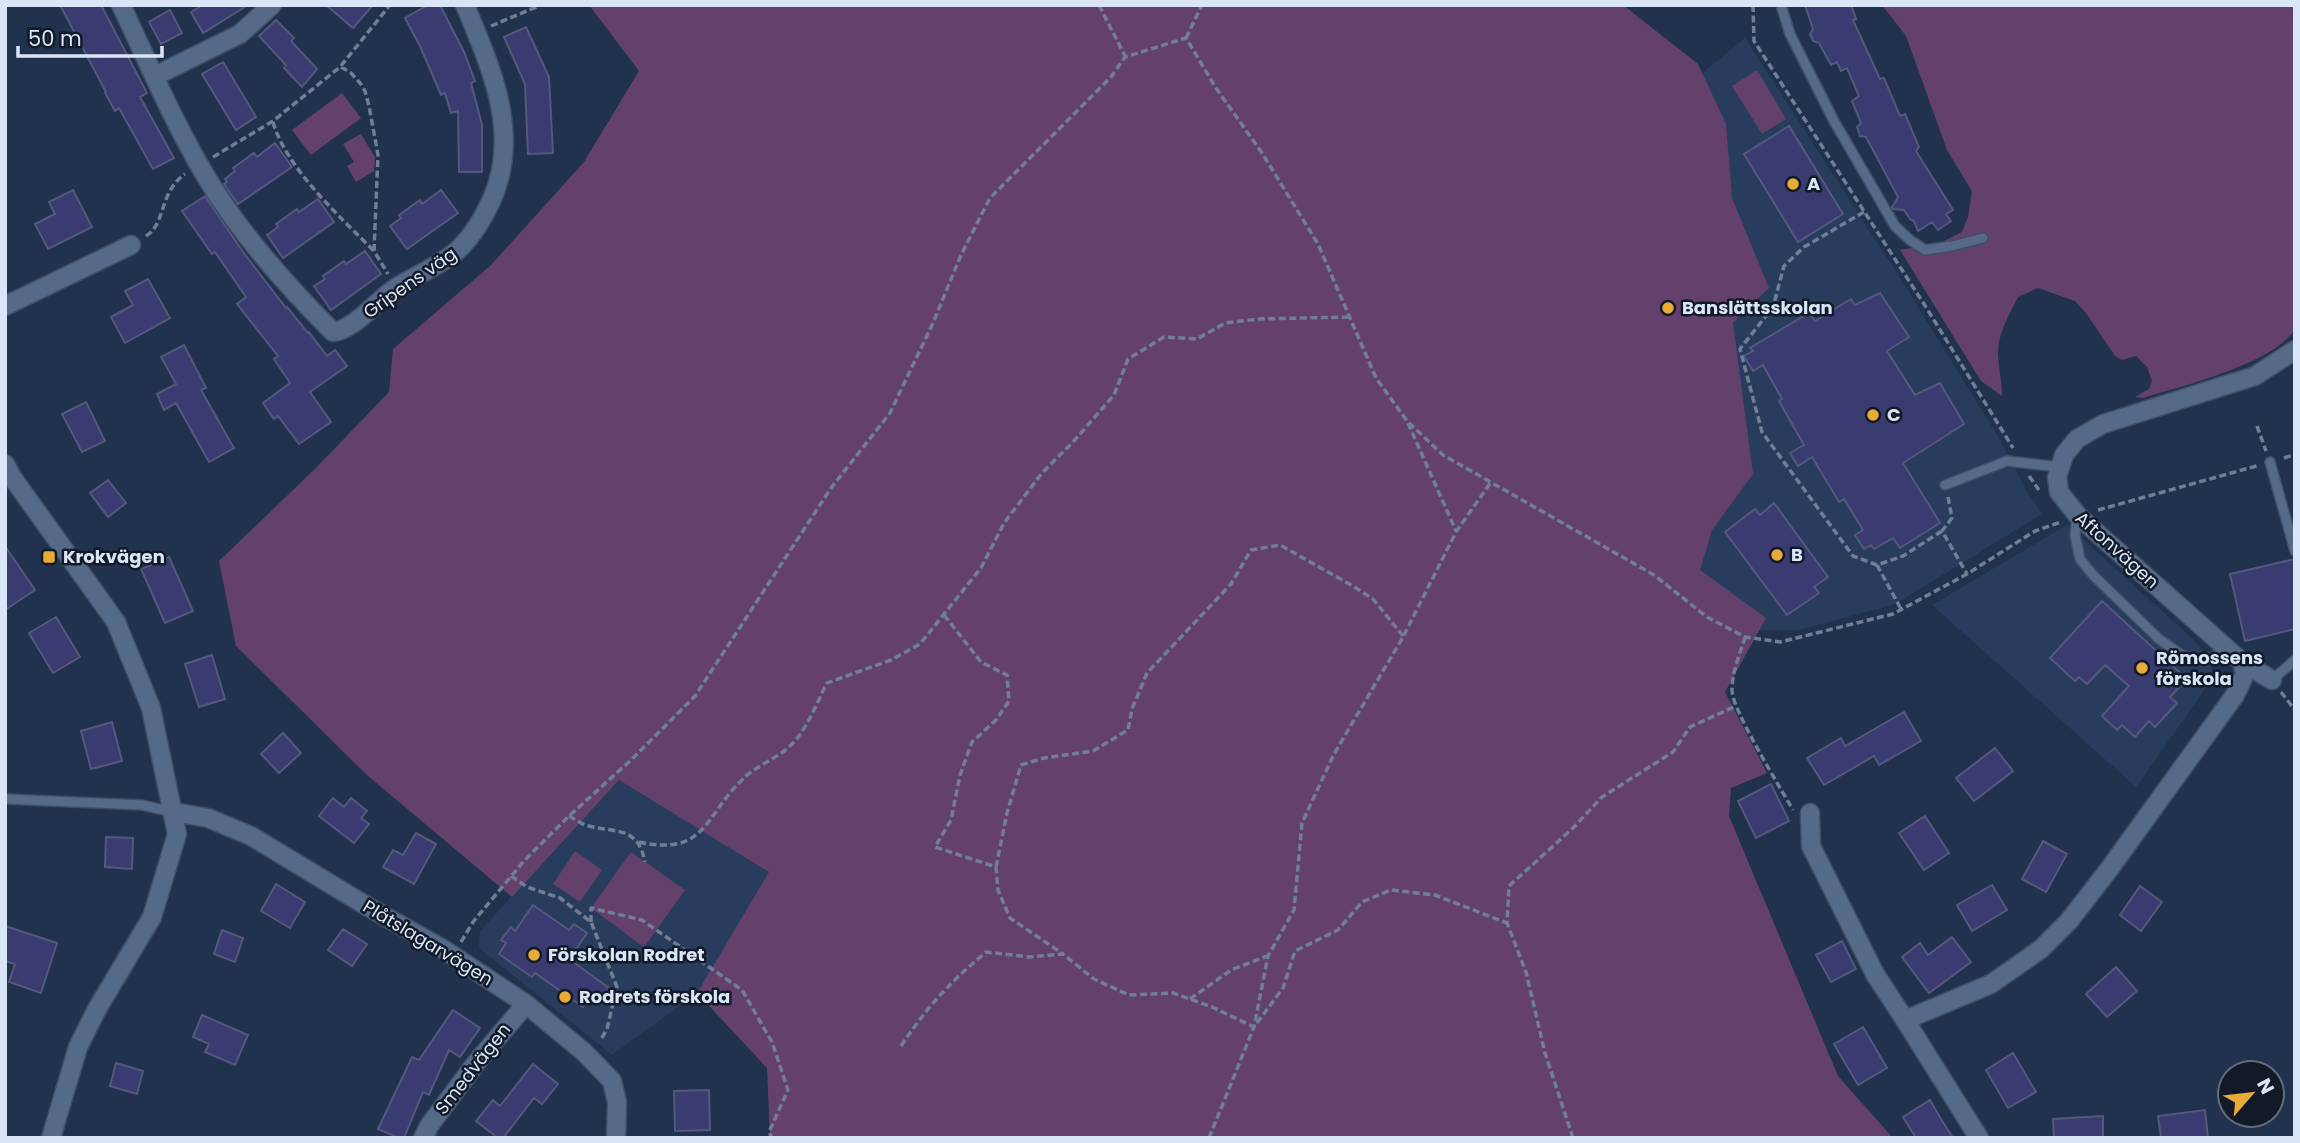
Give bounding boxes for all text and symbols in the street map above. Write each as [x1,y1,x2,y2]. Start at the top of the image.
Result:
scale bar [18,14,161,58]
text: 50 m [28,24,82,53]
place label: A [1807,171,1820,196]
marker: A [1785,176,1801,192]
street label: Gripens väg [358,241,461,324]
place label: Banslättsskolan [1682,295,1833,320]
marker: Banslättsskolan [1660,300,1676,316]
place label: C [1887,402,1901,427]
marker: C [1865,407,1881,423]
street label: Aftonvägen [2070,505,2165,594]
place label: B [1791,542,1803,567]
place label: Krokvägen [63,544,165,569]
marker: B [1769,547,1785,563]
marker: Krokvägen [41,549,57,565]
place label: Römossens förskola [2156,645,2263,691]
marker: Römossens förskola [2134,660,2150,676]
street label: Plåtslagarvägen [359,894,498,991]
place label: Förskolan Rodret [548,942,705,967]
marker: Förskolan Rodret [526,947,542,963]
place label: Rodrets förskola [579,984,730,1009]
marker: Rodrets förskola [557,989,573,1005]
street label: Smedvägen [429,1018,516,1120]
north arrow [2216,1059,2286,1129]
text: N [2250,1074,2281,1099]

